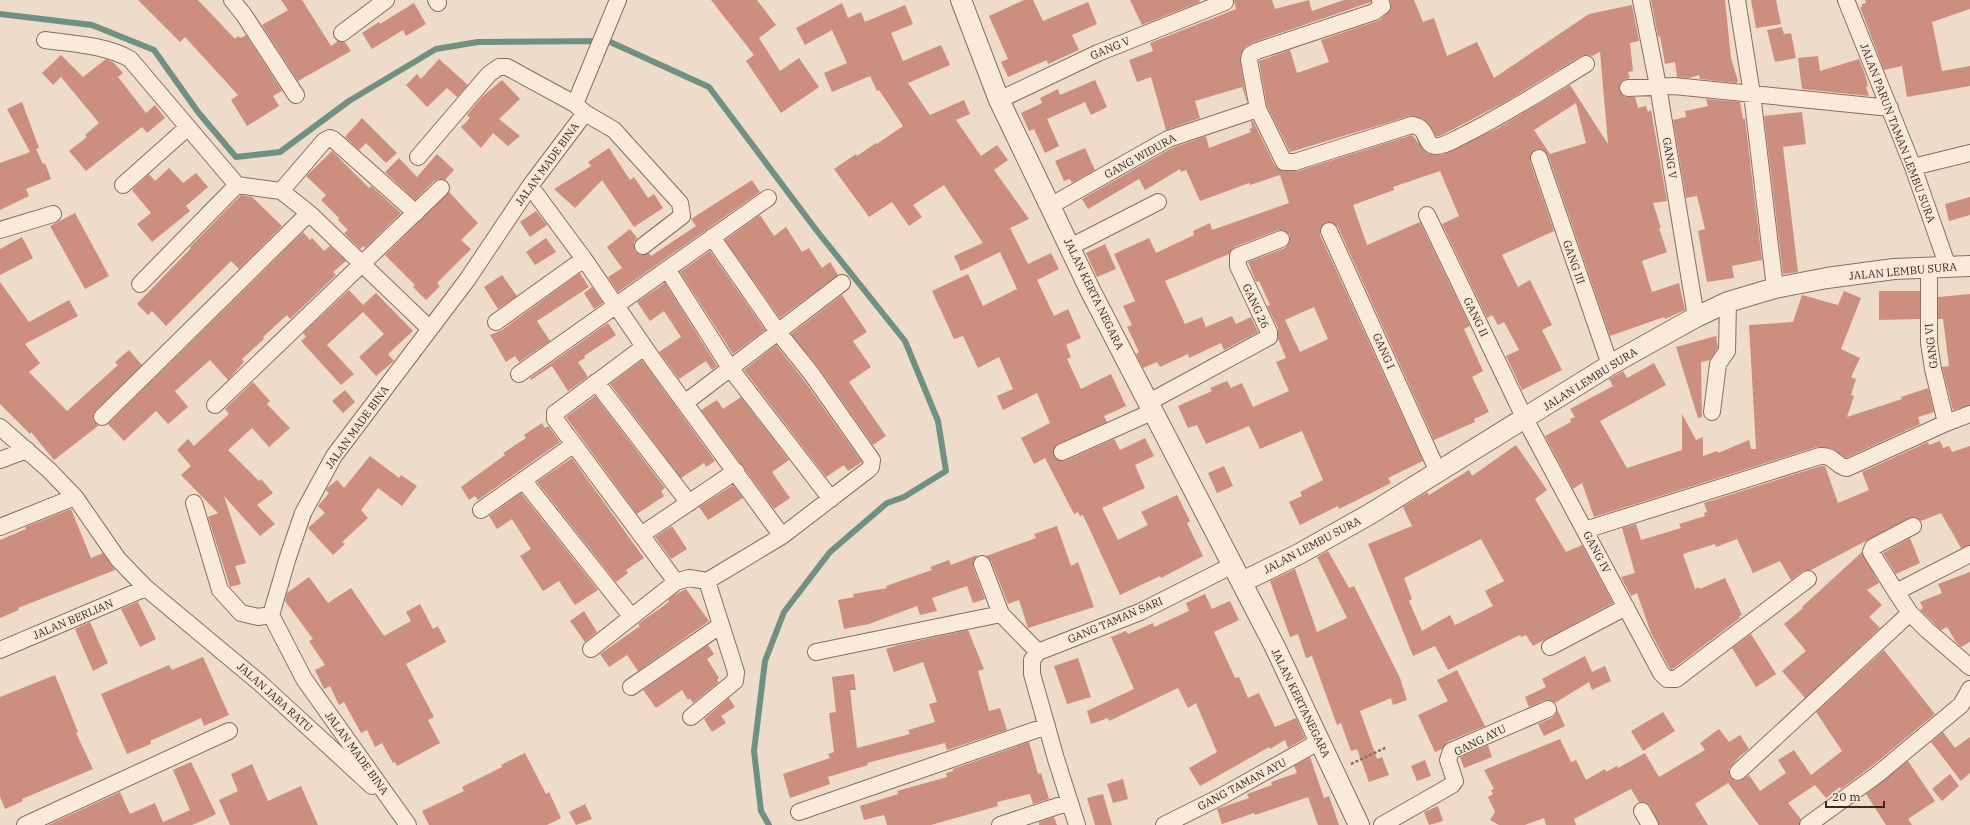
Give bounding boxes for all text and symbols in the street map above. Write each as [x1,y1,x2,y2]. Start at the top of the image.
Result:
street label: GANG V [1088,33,1133,63]
street label: JALAN PARUN TAMAN LEMBU SURA [1857,41,1939,225]
street label: JALAN MADE BINA [512,119,582,208]
street label: GANG WIDURA [1102,130,1179,181]
street label: GANG V [1660,136,1680,180]
street label: JALAN KERTA NEGARA [1061,236,1127,352]
street label: GANG III [1560,238,1588,286]
street label: JALAN LEMBU SURA [1848,259,1958,283]
street label: GANG 26 [1240,281,1272,331]
street label: GANG II [1460,295,1492,339]
street label: GANG VI [1921,322,1941,369]
street label: GANG I [1370,331,1398,371]
street label: JALAN LEMBU SURA [1540,344,1640,414]
street label: JALAN MADE BINA [322,382,392,471]
street label: JALAN LEMBU SURA [1261,513,1364,577]
street label: GANG IV [1580,529,1614,576]
street label: GANG TAMAN SARI [1065,594,1165,646]
street label: JALAN BERLIAN [31,596,116,642]
street label: JALAN KERTANEGARA [1268,646,1334,760]
street label: JALAN JABA RATU [234,659,316,735]
street label: JALAN MADE BINA [322,709,392,798]
street label: GANG AYU [1452,721,1508,759]
street label: GANG TAMAN AYU [1195,755,1289,813]
scale bar [1826,783,1884,809]
text: 20 m [1832,789,1861,804]

